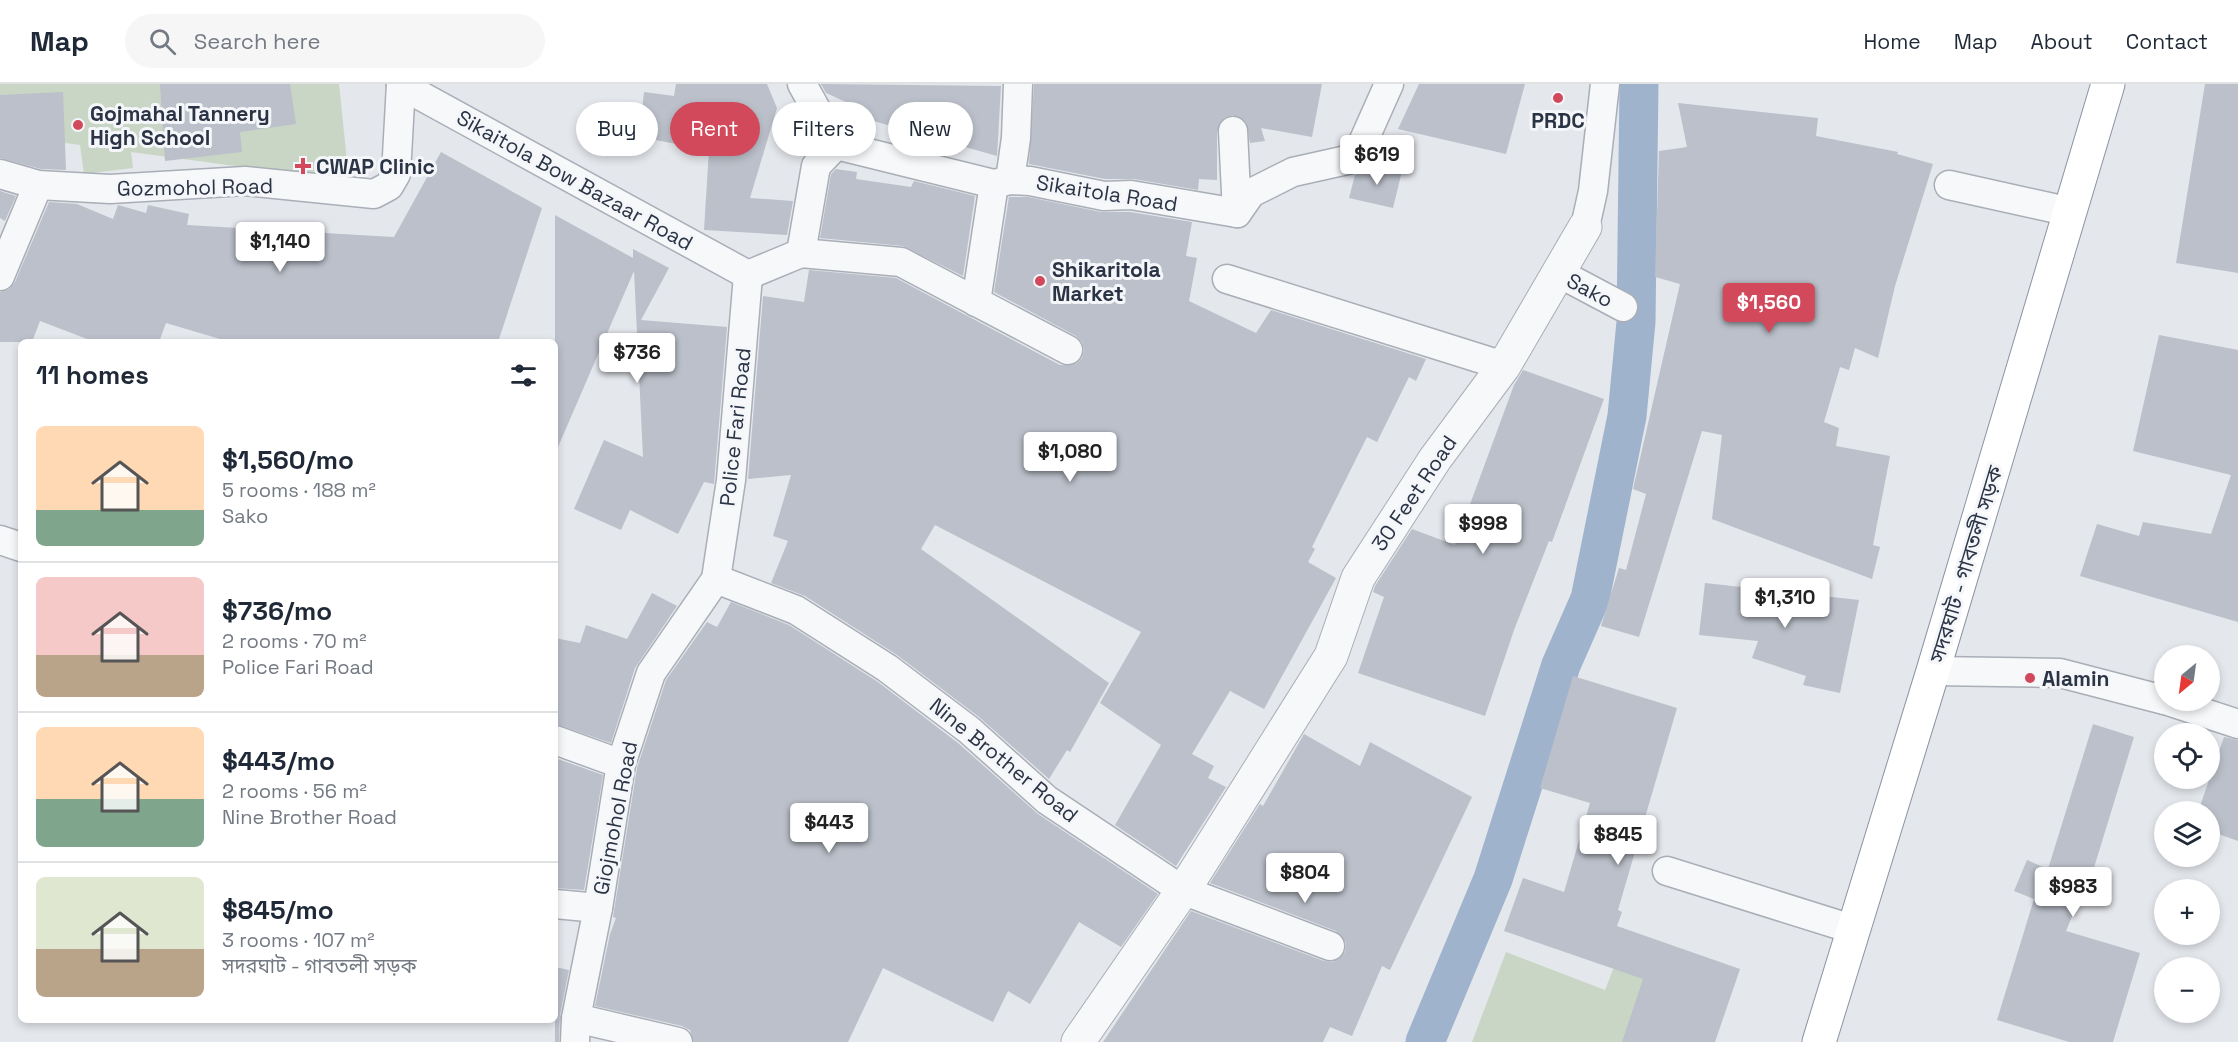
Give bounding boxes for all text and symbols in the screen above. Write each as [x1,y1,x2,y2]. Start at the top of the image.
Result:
search box [125,14,545,68]
text: Map [30,23,89,59]
icon: search [146,25,179,58]
text: Search here [194,27,321,55]
text: Home [1863,28,1921,55]
text: Map [1954,28,1998,55]
text: About [2031,28,2093,55]
text: Contact [2126,28,2208,55]
marker: PRDC [1551,91,1565,105]
place label: Gojmahal Tannery High School [90,100,270,151]
chip: Buy [576,102,658,156]
chip: Rent [670,102,760,156]
chip: Filters [772,102,876,156]
chip: New [888,102,973,156]
street label: Sikaitola Bow Bazaar Road [452,104,698,256]
place label: PRDC [1531,107,1585,134]
marker: Gojmahal Tannery High School [71,118,85,132]
pin: $619 [1341,135,1413,186]
text: $619 [1354,141,1400,167]
place label: CWAP Clinic [316,153,435,180]
marker: CWAP Clinic [294,157,312,175]
street label: Sikaitola Road [1034,169,1180,217]
street label: Gozmohol Road [117,172,273,202]
pin: $1,140 [231,222,329,273]
text: $1,140 [250,228,310,254]
place label: Shikaritola Market [1052,256,1161,307]
street label: Sako [1562,267,1618,313]
marker: Shikaritola Market [1033,274,1047,288]
pin: $1,560 [1720,283,1818,334]
text: $1,560 [1737,289,1801,315]
pin: $736 [601,333,673,384]
text: $736 [613,339,661,365]
street label: Police Fari Road [713,346,757,508]
text: 11 homes [36,358,149,392]
icon: filters [507,359,540,392]
street label: 30 Feet Road [1365,430,1463,556]
pin: $1,080 [1021,432,1119,483]
text: $1,080 [1038,438,1102,464]
text: $1,560/mo [222,443,354,477]
icon: home [84,450,156,522]
street label: সদরঘাট - গাবতলী সড়ক [1923,461,2009,667]
text: 5 rooms · 188 m² [222,477,376,503]
text: Sako [222,503,268,529]
pin: $998 [1447,504,1519,555]
text: $998 [1459,510,1507,536]
pin: $1,310 [1736,578,1834,629]
text: $1,310 [1755,584,1815,610]
text: $736/mo [222,594,332,628]
icon: home [84,601,156,673]
text: 2 rooms · 70 m² [222,628,366,654]
north arrow [2154,645,2220,711]
map controls [2154,645,2220,1023]
text: Police Fari Road [222,654,374,680]
place label: Alamin [2042,665,2110,692]
marker: Alamin [2023,671,2037,685]
street label: Nine Brother Road [924,692,1084,828]
button: locate [2154,723,2220,789]
street label: Giojmohol Road [587,739,643,897]
text: $443/mo [222,744,335,778]
icon: home [84,751,156,823]
text: 2 rooms · 56 m² [222,778,367,804]
button: layers [2154,801,2220,867]
pin: $443 [793,803,865,854]
text: Nine Brother Road [222,804,397,830]
text: $443 [804,809,854,835]
pin: $845 [1582,815,1654,866]
text: $845 [1594,821,1642,847]
pin: $804 [1269,853,1341,904]
text: $804 [1280,859,1330,885]
pin: $983 [2037,867,2109,918]
text: $983 [2049,873,2097,899]
button: + [2154,879,2220,945]
text: $845/mo [222,893,334,927]
icon: home [84,901,156,973]
text: 3 rooms · 107 m² [222,927,375,953]
text: সদরঘাট - গাবতলী সড়ক [222,953,417,979]
button: − [2154,957,2220,1023]

